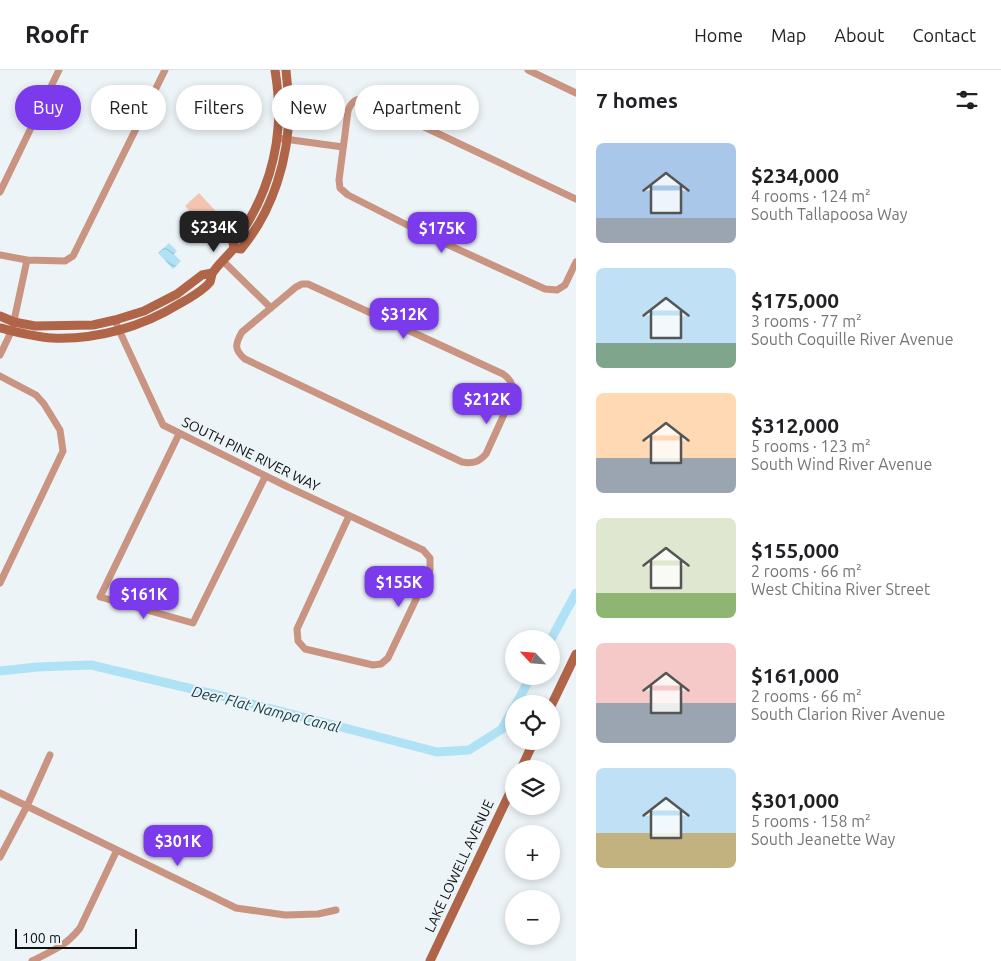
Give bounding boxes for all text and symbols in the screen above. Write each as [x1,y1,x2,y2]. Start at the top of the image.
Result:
text: Roofr [25,21,89,48]
text: Home [694,25,743,45]
text: Map [771,25,806,45]
text: About [834,25,884,45]
text: Contact [912,25,976,45]
chip: Buy [15,85,81,130]
chip: Rent [91,85,166,130]
chip: Filters [176,85,262,130]
chip: New [272,85,345,130]
chip: Apartment [355,85,479,130]
icon: filters [953,86,981,114]
text: 7 homes [596,88,678,112]
icon: home [636,163,696,223]
text: $234,000 [751,163,839,187]
text: 4 rooms · 124 m² [751,187,871,205]
text: South Tallapoosa Way [751,205,907,223]
pin: $234K [179,210,249,253]
pin: $175K [407,212,477,254]
text: $234K [191,218,237,236]
text: $175K [419,219,465,237]
icon: home [636,288,696,348]
text: $175,000 [751,288,839,312]
pin: $312K [369,298,439,340]
text: $312K [381,305,427,323]
text: 3 rooms · 77 m² [751,312,862,330]
text: South Coquille River Avenue [751,330,953,348]
pin: $212K [452,382,522,425]
text: $212K [464,390,510,408]
icon: home [636,413,696,473]
text: $312,000 [751,413,839,437]
street label: SOUTH PINE RIVER WAY [179,414,323,494]
text: 5 rooms · 123 m² [751,437,871,455]
text: South Wind River Avenue [751,455,932,473]
icon: home [636,538,696,598]
text: $155,000 [751,538,839,562]
text: 2 rooms · 66 m² [751,562,862,580]
pin: $155K [364,566,434,608]
text: $155K [376,573,422,591]
pin: $161K [109,578,179,620]
text: West Chitina River Street [751,580,930,598]
text: $161K [121,585,167,603]
north arrow [505,630,560,685]
map controls [505,630,560,945]
icon: home [636,663,696,723]
text: $161,000 [751,663,839,687]
water label: Deer Flat Nampa Canal [190,682,343,736]
text: 2 rooms · 66 m² [751,687,862,705]
button: locate [505,695,560,750]
text: South Clarion River Avenue [751,705,945,723]
button: layers [505,760,560,815]
icon: home [636,788,696,848]
text: $301,000 [751,788,839,812]
street label: LAKE LOWELL AVENUE [421,797,497,935]
text: 5 rooms · 158 m² [751,812,871,830]
pin: $301K [143,824,213,867]
button: + [505,825,560,880]
text: South Jeanette Way [751,830,895,848]
text: $301K [155,832,201,850]
button: − [505,890,560,945]
scale bar [15,926,138,949]
text: 100 m [22,930,61,946]

